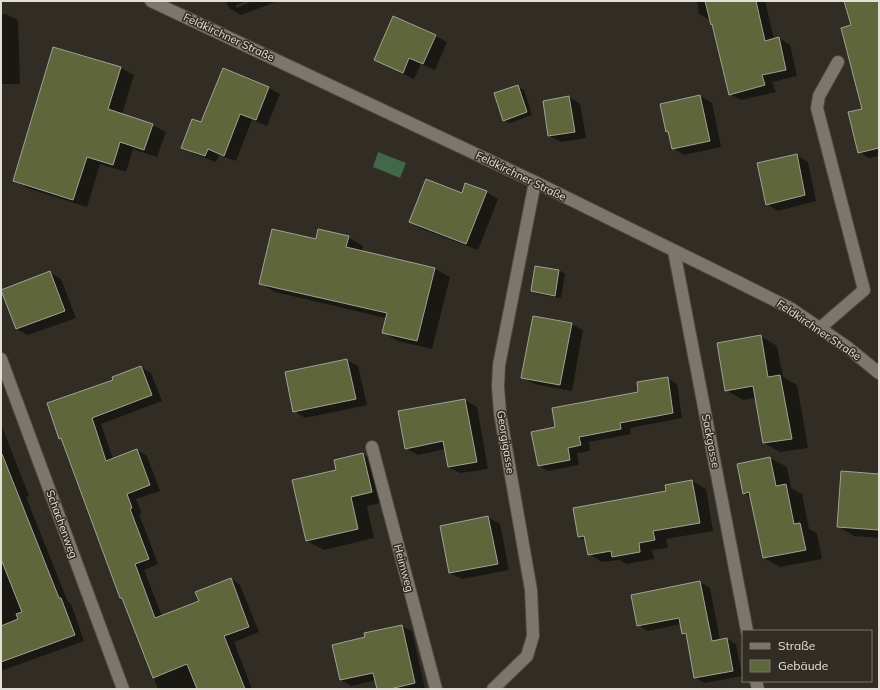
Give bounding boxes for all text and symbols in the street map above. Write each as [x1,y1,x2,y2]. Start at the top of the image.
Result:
street label: Feldkirchner Straße [181,10,277,64]
street label: Feldkirchner Straße [474,148,568,204]
street label: Feldkirchner Straße [774,297,864,363]
street label: Georgigasse [494,409,518,475]
street label: Sackgasse [699,413,723,469]
street label: Schachenweg [43,488,81,560]
street label: Heimweg [391,543,417,593]
legend [742,630,872,682]
text: Straße [778,638,815,653]
text: Gebäude [778,658,828,673]

